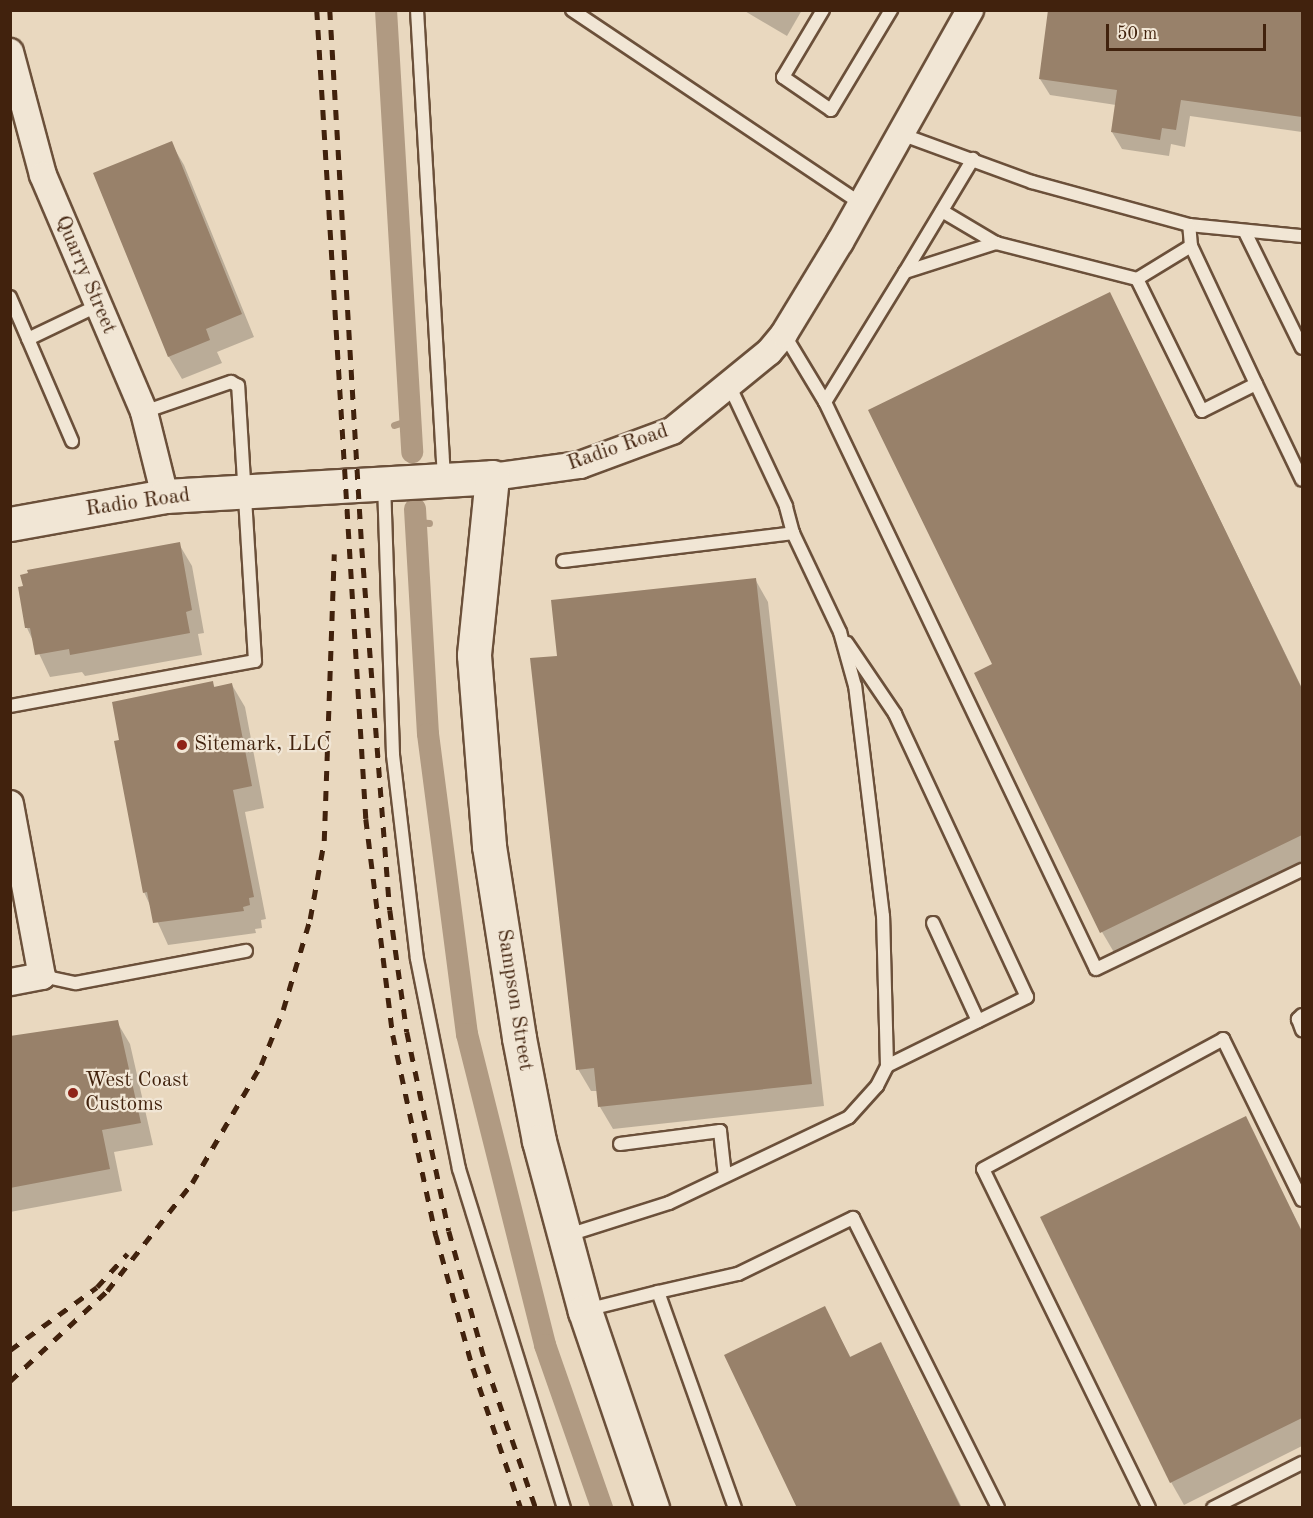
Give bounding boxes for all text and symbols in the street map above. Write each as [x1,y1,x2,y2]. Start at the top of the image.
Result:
scale bar [1109,12,1270,50]
text: 50 m [1117,25,1157,43]
street label: Quarry Street [49,212,121,338]
street label: Radio Road [564,419,672,477]
street label: Radio Road [84,483,192,523]
place label: Sitemark, LLC [194,732,330,758]
marker: Sitemark, LLC [175,738,189,752]
street label: Sampson Street [490,927,538,1073]
place label: West Coast Customs [85,1068,189,1118]
marker: West Coast Customs [66,1086,80,1100]

